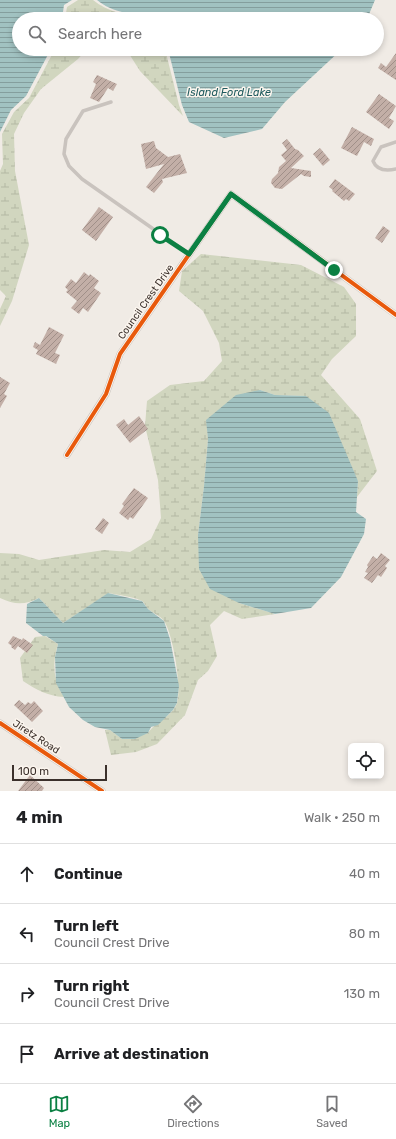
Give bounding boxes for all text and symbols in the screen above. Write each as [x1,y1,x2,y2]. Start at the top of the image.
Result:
search box [12,12,384,56]
icon: search [26,23,48,45]
text: Search here [58,25,142,43]
water label: Island Ford Lake [187,86,271,99]
route start [151,226,169,244]
route end [325,261,343,279]
street label: Council Crest Drive [116,262,177,342]
street label: Jiretz Road [10,717,62,757]
map controls [348,743,384,779]
button: locate [348,743,384,779]
scale bar [12,763,107,782]
text: 100 m [18,765,49,778]
text: 4 min [16,807,63,827]
text: Walk · 250 m [304,810,380,825]
icon: ahead [16,863,38,885]
text: Continue [54,865,123,883]
text: 40 m [349,866,380,881]
text: Turn left [54,917,119,935]
icon: left [16,923,38,945]
text: 80 m [349,926,380,941]
text: Council Crest Drive [54,935,169,950]
text: Turn right [54,977,129,995]
icon: right [16,983,38,1005]
text: 130 m [344,986,380,1001]
text: Council Crest Drive [54,995,169,1010]
icon: arrive [16,1043,38,1065]
text: Arrive at destination [54,1045,209,1063]
tab: Map [48,1093,70,1130]
tab: Directions [167,1093,219,1130]
tab: Saved [316,1093,348,1130]

